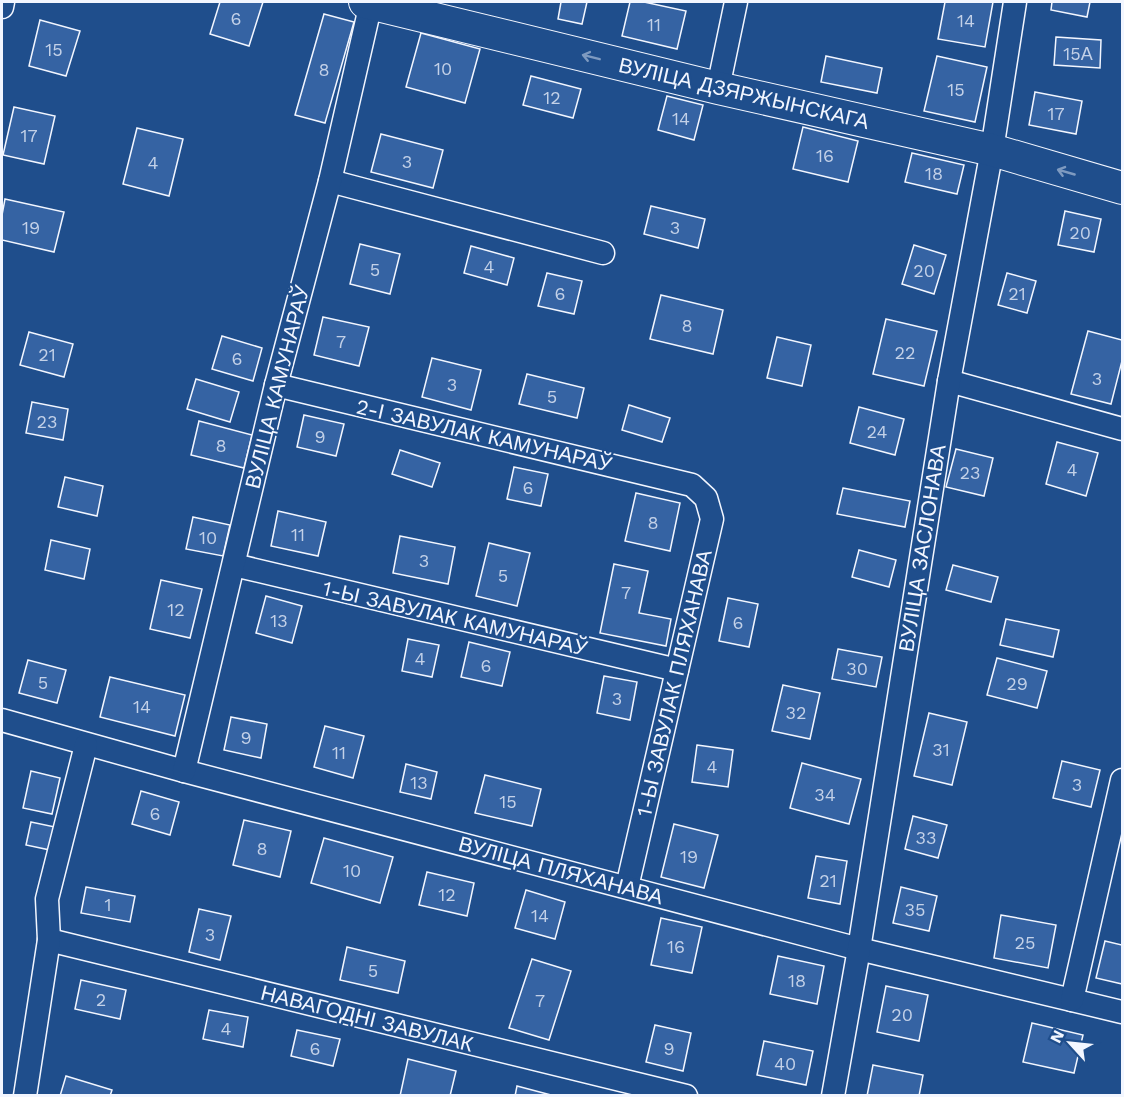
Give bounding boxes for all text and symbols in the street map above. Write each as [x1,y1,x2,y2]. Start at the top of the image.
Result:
house number: 6 [231,8,241,29]
house number: 14 [957,10,975,31]
house number: 11 [647,14,661,35]
house number: 15 [45,39,63,60]
house number: 15А [1063,43,1093,64]
one-way arrow [582,51,601,63]
street label: ВУЛІЦА ДЗЯРЖЫНСКАГА [616,52,872,134]
house number: 10 [434,58,452,79]
house number: 8 [318,59,330,80]
house number: 15 [947,79,965,100]
house number: 12 [543,87,561,108]
house number: 17 [1047,103,1065,124]
house number: 14 [672,108,690,129]
house number: 17 [20,125,38,146]
house number: 16 [816,145,834,166]
house number: 3 [402,151,412,172]
house number: 4 [148,152,159,173]
house number: 18 [925,163,943,184]
one-way arrow [1057,166,1076,177]
house number: 19 [22,217,40,238]
house number: 3 [670,217,680,238]
house number: 20 [1069,222,1091,243]
house number: 4 [484,256,495,277]
house number: 5 [370,259,380,280]
house number: 20 [913,260,935,281]
street label: ВУЛІЦА КАМУНАРАЎ [240,282,315,491]
house number: 6 [555,283,565,304]
house number: 21 [1008,283,1026,304]
house number: 8 [681,315,693,336]
house number: 7 [336,331,346,352]
house number: 22 [895,342,916,363]
house number: 21 [38,344,56,365]
house number: 6 [232,348,242,369]
house number: 3 [1092,368,1102,389]
house number: 3 [447,374,457,395]
house number: 5 [547,386,557,407]
street label: 2-І ЗАВУЛАК КАМУНАРАЎ [354,393,615,477]
house number: 23 [37,411,58,432]
house number: 24 [867,421,887,442]
house number: 9 [314,426,326,447]
house number: 8 [215,435,227,456]
street label: ВУЛІЦА ЗАСЛОНАВА [893,443,951,653]
house number: 4 [1067,459,1078,480]
house number: 23 [960,462,981,483]
house number: 6 [523,477,533,498]
house number: 8 [647,512,659,533]
house number: 11 [291,524,305,545]
house number: 10 [199,527,217,548]
street label: 1-Ы ЗАВУЛАК ПЛЯХАНАВА [631,547,717,819]
house number: 3 [419,550,429,571]
house number: 5 [498,565,508,586]
street label: 1-Ы ЗАВУЛАК КАМУНАРАЎ [320,575,590,661]
house number: 7 [621,582,631,603]
house number: 12 [167,599,185,620]
house number: 13 [270,610,288,631]
house number: 6 [733,612,743,633]
house number: 4 [415,648,426,669]
house number: 6 [481,655,491,676]
house number: 30 [846,658,868,679]
house number: 5 [38,672,48,693]
house number: 29 [1006,673,1028,694]
house number: 3 [612,688,622,709]
house number: 14 [133,696,151,717]
house number: 32 [786,702,807,723]
house number: 9 [240,727,252,748]
house number: 31 [932,739,950,760]
house number: 11 [332,742,346,763]
house number: 4 [707,756,718,777]
house number: 13 [410,772,428,793]
house number: 3 [1072,774,1082,795]
house number: 34 [814,784,836,805]
house number: 15 [499,791,517,812]
house number: 6 [150,803,160,824]
house number: 33 [916,827,937,848]
street label: ВУЛІЦА ПЛЯХАНАВА [456,831,666,909]
house number: 8 [256,838,268,859]
house number: 19 [680,846,698,867]
house number: 10 [343,860,361,881]
house number: 21 [819,870,837,891]
house number: 12 [438,884,456,905]
house number: 1 [104,894,112,915]
house number: 35 [905,899,925,920]
house number: 14 [531,905,549,926]
house number: 3 [205,924,215,945]
house number: 25 [1015,932,1035,953]
house number: 16 [667,936,685,957]
house number: 5 [368,960,378,981]
house number: 18 [788,970,806,991]
street label: НАВАГОДНІ ЗАВУЛАК [258,980,476,1057]
house number: 2 [96,989,106,1010]
house number: 7 [535,990,545,1011]
house number: 20 [891,1004,913,1025]
north arrow [1040,1013,1100,1073]
house number: 4 [221,1018,232,1039]
text: N [1046,1027,1068,1046]
house number: 6 [310,1038,320,1059]
house number: 9 [663,1038,675,1059]
house number: 40 [774,1053,796,1074]

